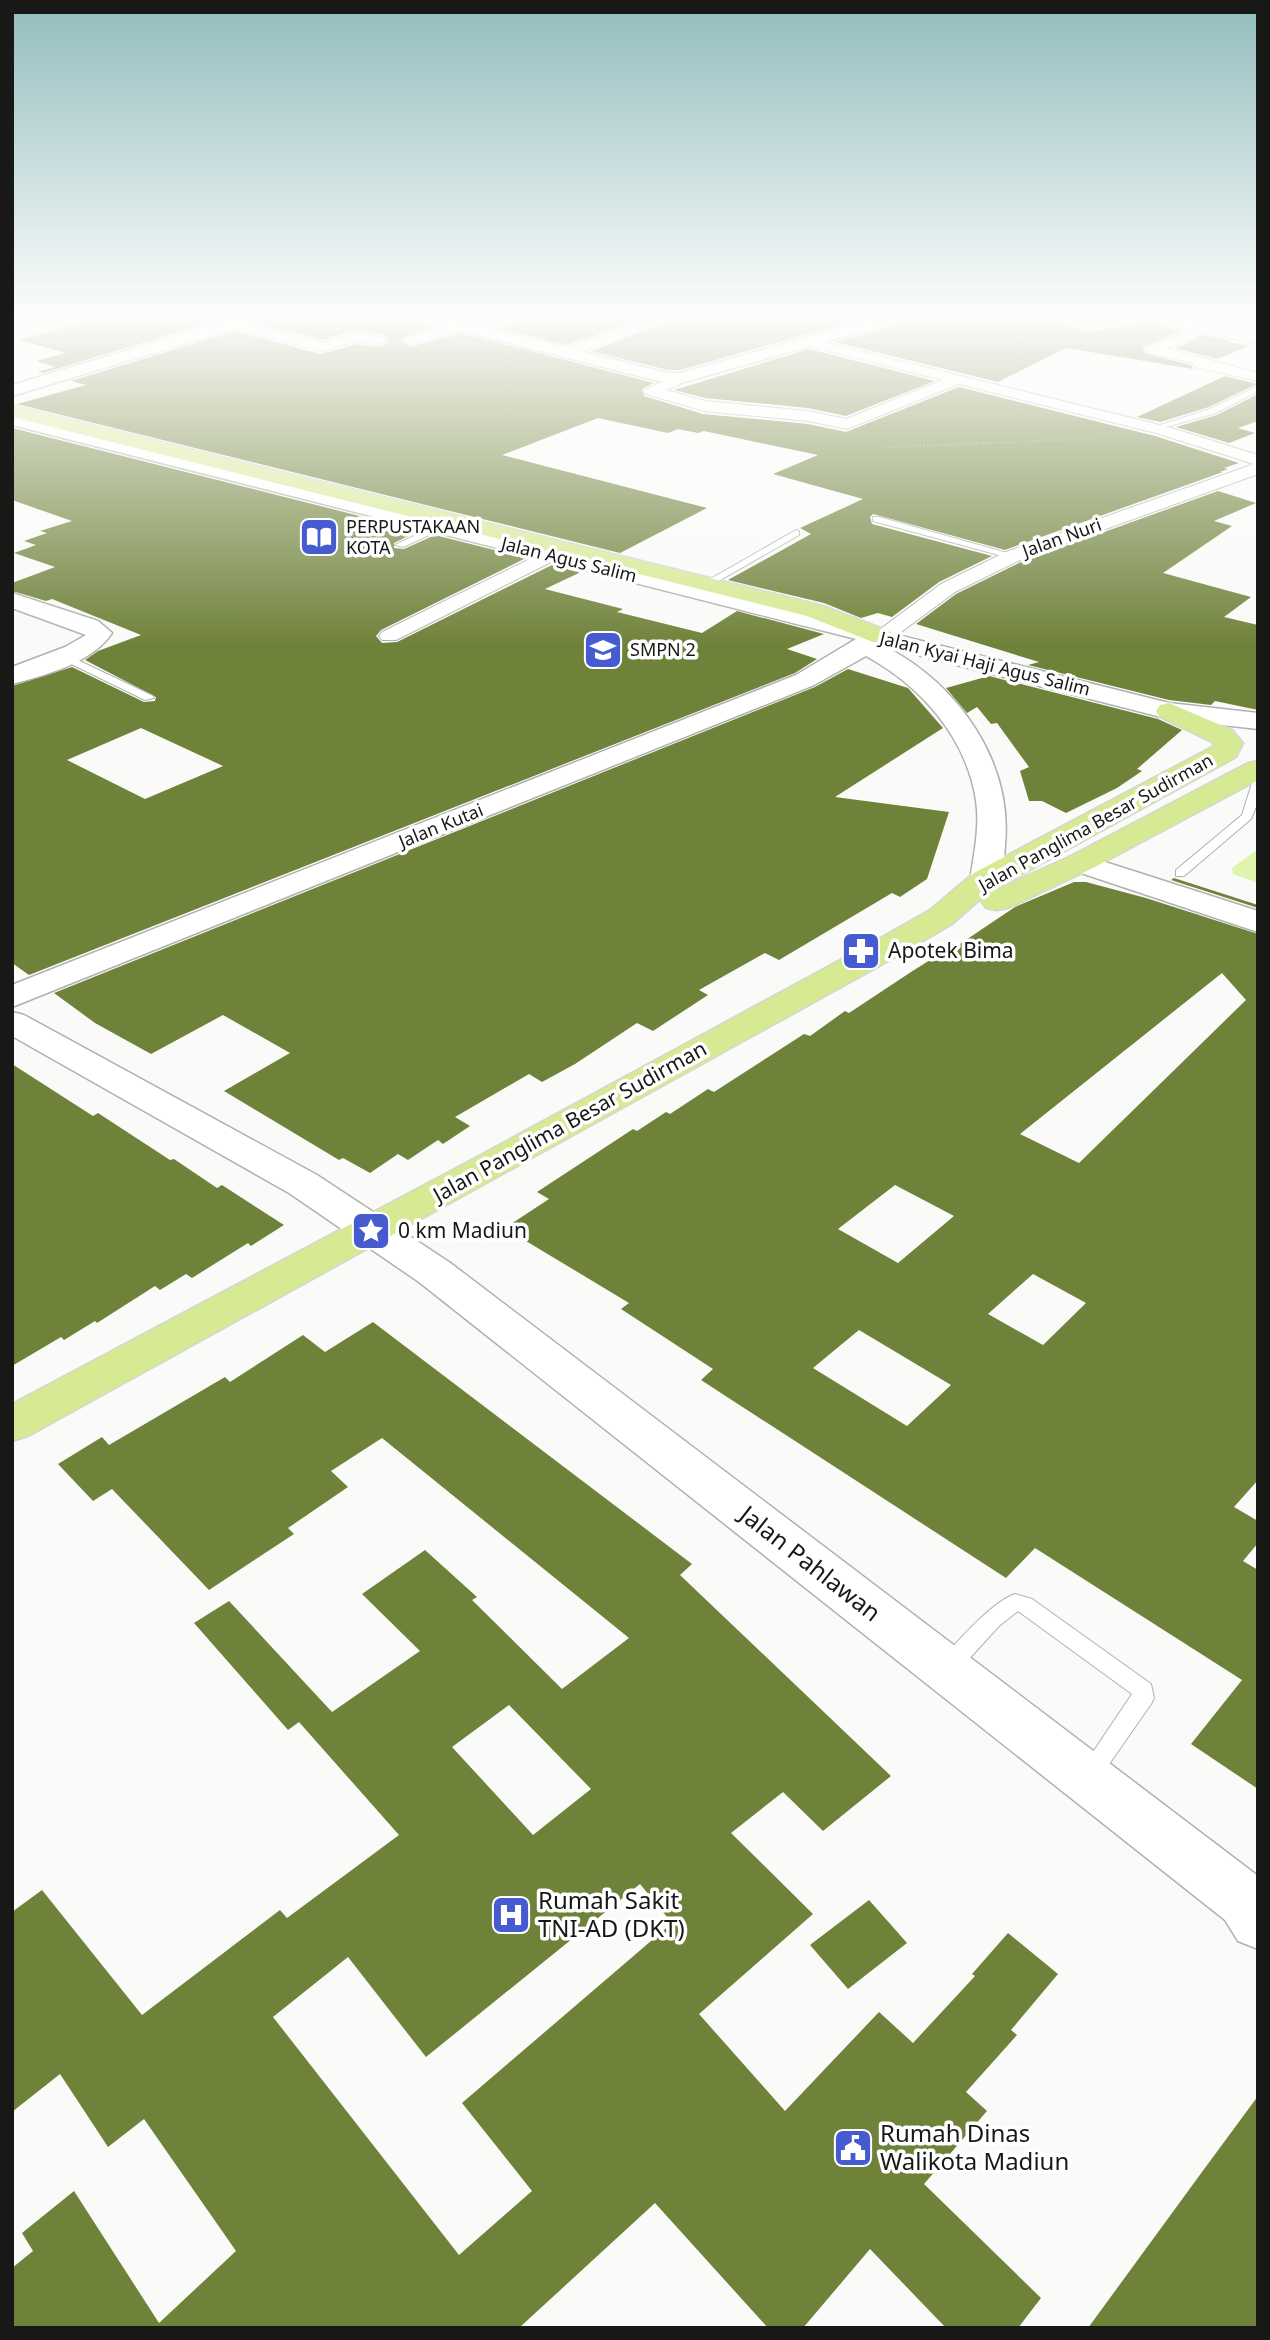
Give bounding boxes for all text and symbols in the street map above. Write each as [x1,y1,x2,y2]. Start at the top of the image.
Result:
street label: Jalan Nuri [1017,512,1105,563]
place label: PERPUSTAKAAN KOTA [346,514,480,559]
library icon: PERPUSTAKAAN KOTA [298,516,340,558]
street label: Jalan Agus Salim [497,530,639,587]
street label: Jalan Kyai Haji Agus Salim [876,625,1093,701]
school or university icon: SMPN 2 [582,629,624,671]
place label: SMPN 2 [630,637,696,661]
street label: Jalan Panglima Besar Sudirman [972,748,1217,898]
street label: Jalan Kutai [393,797,486,854]
pharmacy icon: Apotek Bima [840,930,882,972]
place label: Apotek Bima [888,936,1014,964]
street label: Jalan Panglima Besar Sudirman [426,1034,711,1209]
place icon: 0 km Madiun [350,1210,392,1252]
place label: 0 km Madiun [398,1216,527,1244]
street label: Jalan Pahlawan [732,1496,888,1628]
place label: Rumah Sakit TNI-AD (DKT) [538,1883,685,1944]
hospital icon: Rumah Sakit TNI-AD (DKT) [490,1894,532,1936]
place label: Rumah Dinas Walikota Madiun [880,2116,1069,2177]
public building icon: Rumah Dinas Walikota Madiun [832,2127,874,2169]

